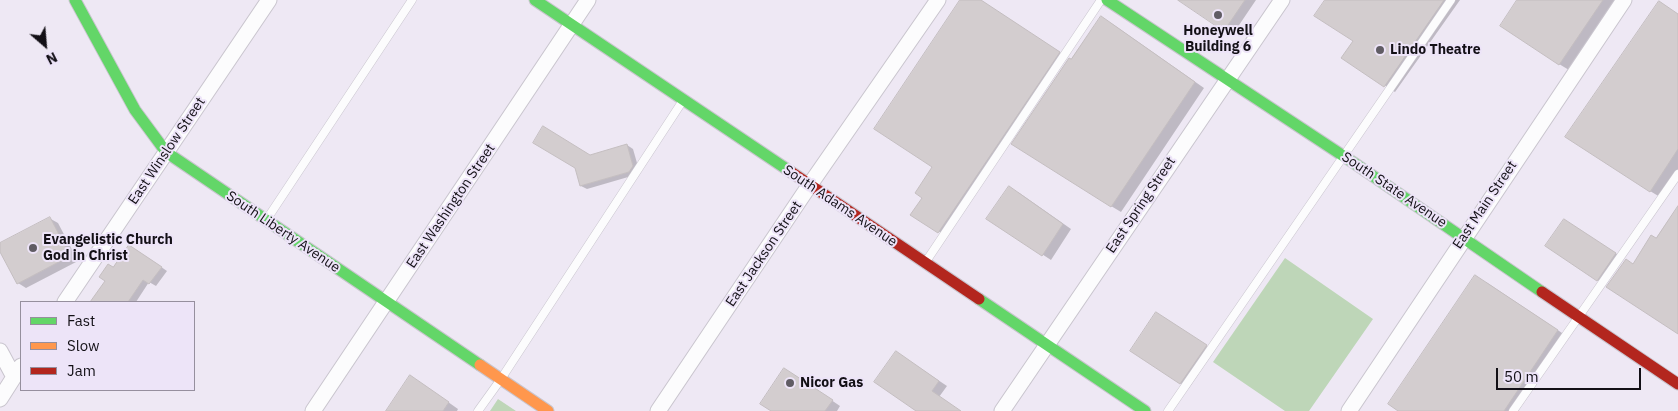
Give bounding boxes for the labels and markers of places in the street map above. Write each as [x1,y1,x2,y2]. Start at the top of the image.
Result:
marker: Honeywell Building 6 [1212,9,1224,21]
place label: Honeywell Building 6 [1183,23,1253,56]
place label: Lindo Theatre [1390,42,1481,58]
marker: Lindo Theatre [1374,44,1386,56]
place label: Evangelistic Church God in Christ [43,232,173,264]
marker: Evangelistic Church God in Christ [27,242,39,254]
place label: Nicor Gas [800,375,863,391]
marker: Nicor Gas [784,377,796,389]

